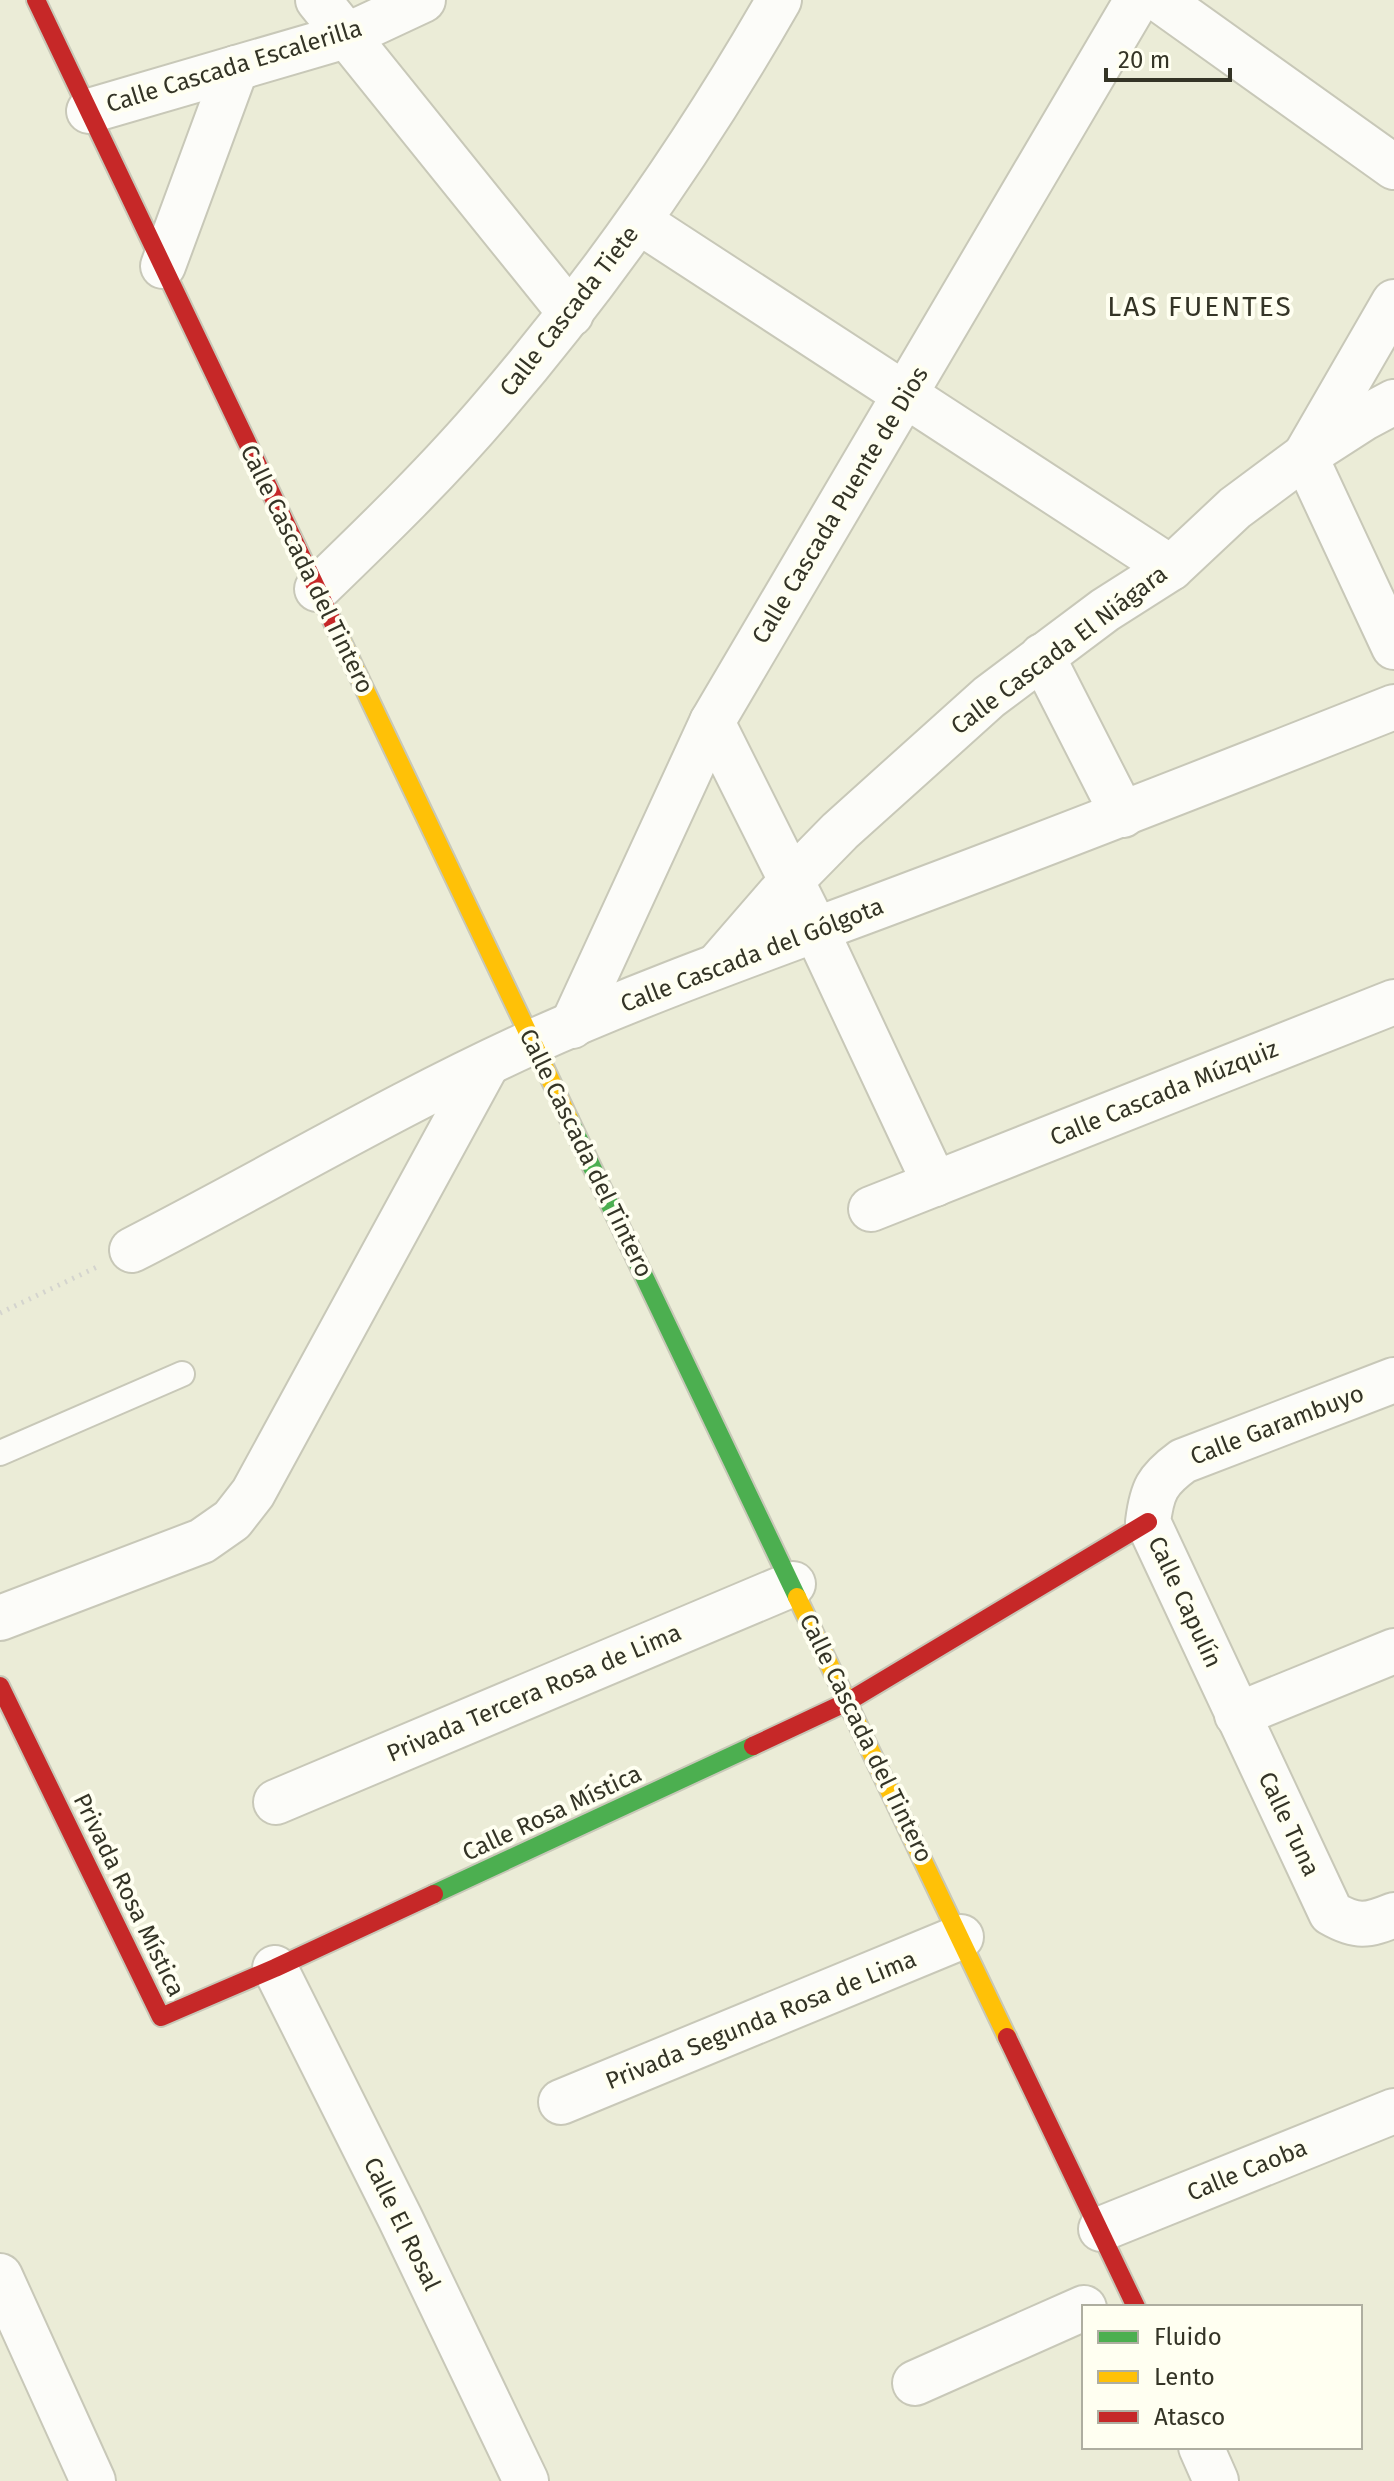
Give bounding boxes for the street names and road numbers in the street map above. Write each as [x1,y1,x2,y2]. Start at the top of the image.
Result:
street label: Calle Cascada Escalerilla [103,14,365,118]
street label: Calle Cascada Tiete [494,220,644,402]
street label: Calle Cascada Puente de Dios [746,361,934,649]
street label: Calle Cascada del Tintero [235,440,379,698]
street label: Calle Cascada El Niágara [945,560,1173,740]
street label: Calle Cascada del Gólgota [617,892,887,1018]
street label: Calle Cascada del Tintero [514,1024,658,1282]
street label: Calle Cascada Múzquiz [1046,1034,1282,1152]
street label: Calle Garambuyo [1186,1379,1368,1471]
street label: Calle Capulín [1142,1532,1228,1672]
street label: Calle Cascada del Tintero [794,1609,938,1867]
street label: Privada Tercera Rosa de Lima [383,1618,685,1768]
street label: Calle Rosa Mística [458,1759,646,1867]
street label: Calle Tuna [1253,1767,1325,1881]
street label: Privada Rosa Mística [68,1789,190,2001]
street label: Privada Segunda Rosa de Lima [602,1945,920,2095]
street label: Calle Caoba [1183,2133,1311,2207]
street label: Calle El Rosal [358,2153,446,2295]

